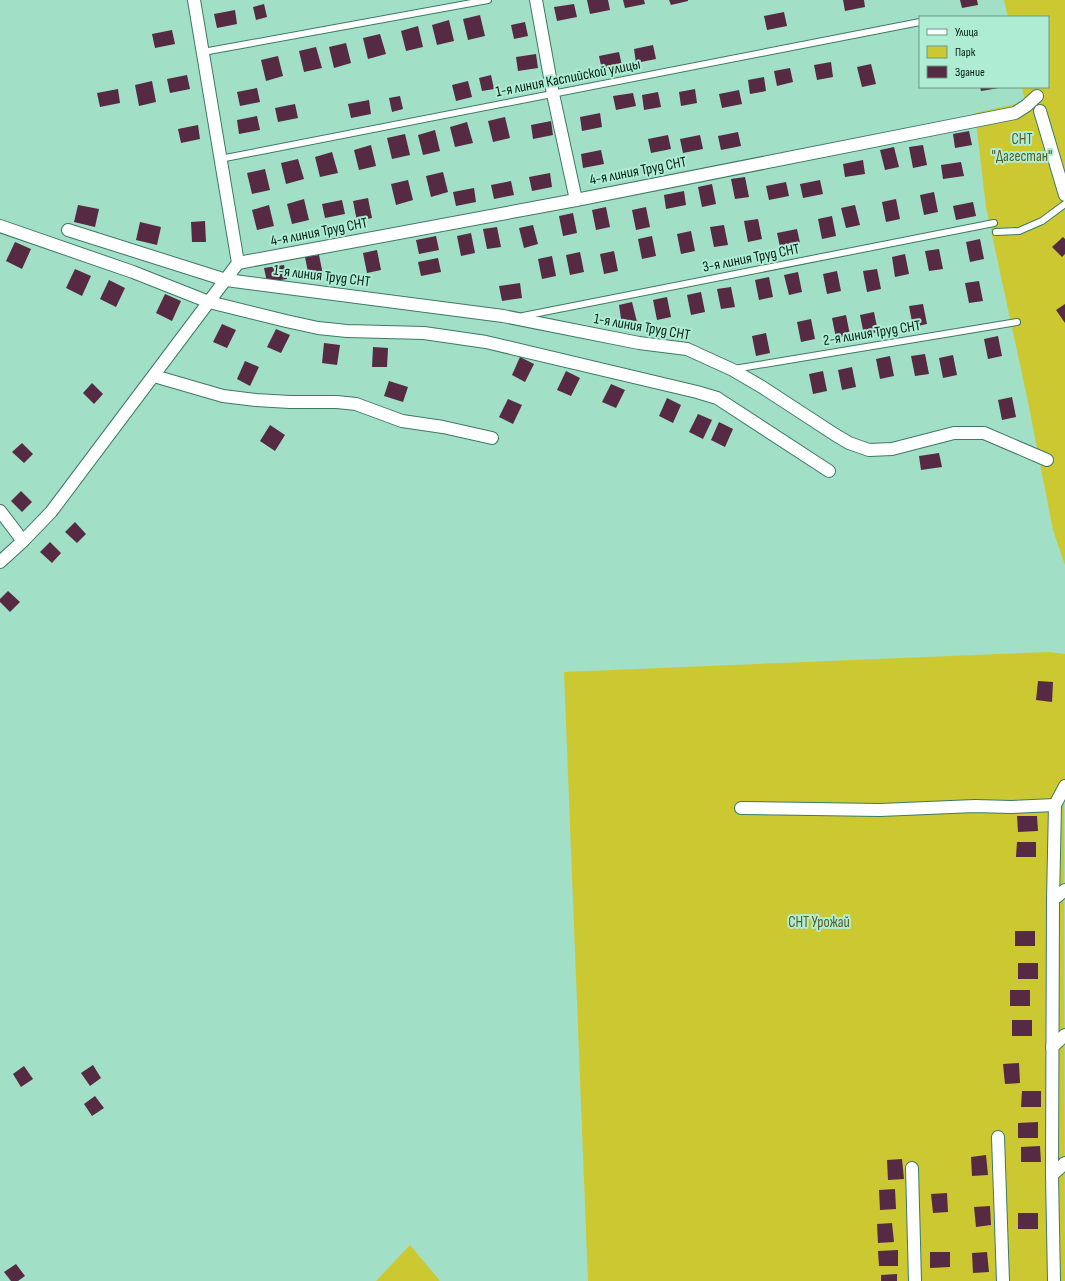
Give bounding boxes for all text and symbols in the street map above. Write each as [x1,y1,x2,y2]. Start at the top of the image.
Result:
legend [919,16,1049,88]
text: Улица [955,25,979,40]
text: Парк [955,45,976,60]
street label: 1-я линия Каспийской улицы [494,55,642,101]
text: Здание [955,65,985,80]
park label: СНТ "Дагестан" [992,130,1052,166]
street label: 4-я линия Труд СНТ [588,152,688,190]
street label: 4-я линия Труд СНТ [269,213,369,251]
street label: 3-я линия Труд СНТ [701,239,801,277]
street label: 1-я линия Труд СНТ [272,261,372,291]
street label: 1-я линия Труд СНТ [592,309,692,345]
street label: 2-я линия Труд СНТ [822,316,922,350]
park label: СНТ Урожай [788,913,850,932]

